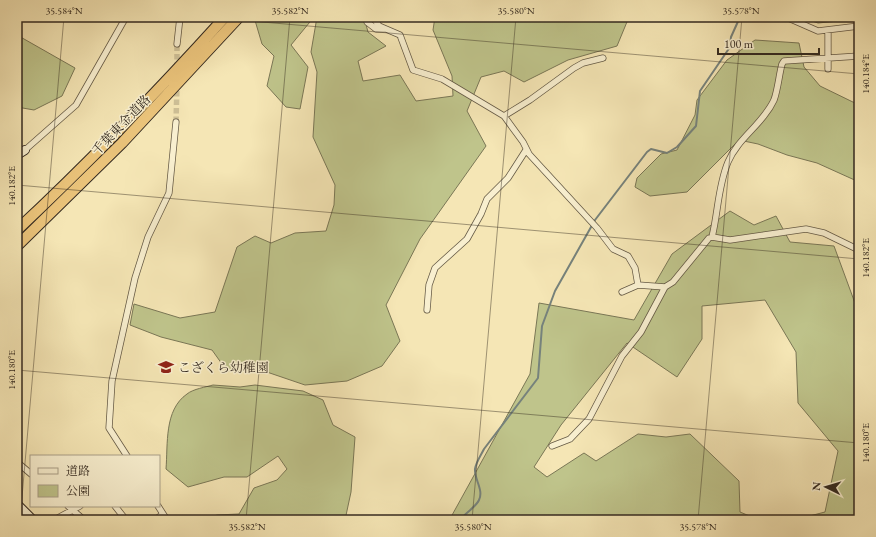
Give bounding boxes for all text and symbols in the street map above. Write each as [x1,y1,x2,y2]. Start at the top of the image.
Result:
text: 35.584°N [45,4,83,17]
text: 35.582°N [271,4,309,17]
text: 35.580°N [497,4,535,17]
text: 35.578°N [722,4,760,17]
scale bar [718,30,819,56]
text: 100 m [724,36,754,52]
text: 140.184°E [859,54,872,94]
street label: 千葉東金道路 [88,91,154,159]
text: 140.182°E [5,166,18,206]
text: 140.182°E [859,238,872,278]
text: 140.180°E [5,350,18,390]
school or university icon: こざくら幼稚園 [157,358,175,376]
place label: こざくら幼稚園 [178,359,269,376]
text: 140.180°E [859,423,872,463]
legend [30,455,160,507]
text: 道路 [66,463,90,479]
north arrow [806,467,846,507]
text: N [809,481,823,491]
text: 公園 [66,483,90,499]
text: 35.582°N [228,520,266,533]
text: 35.580°N [454,520,492,533]
text: 35.578°N [679,520,717,533]

